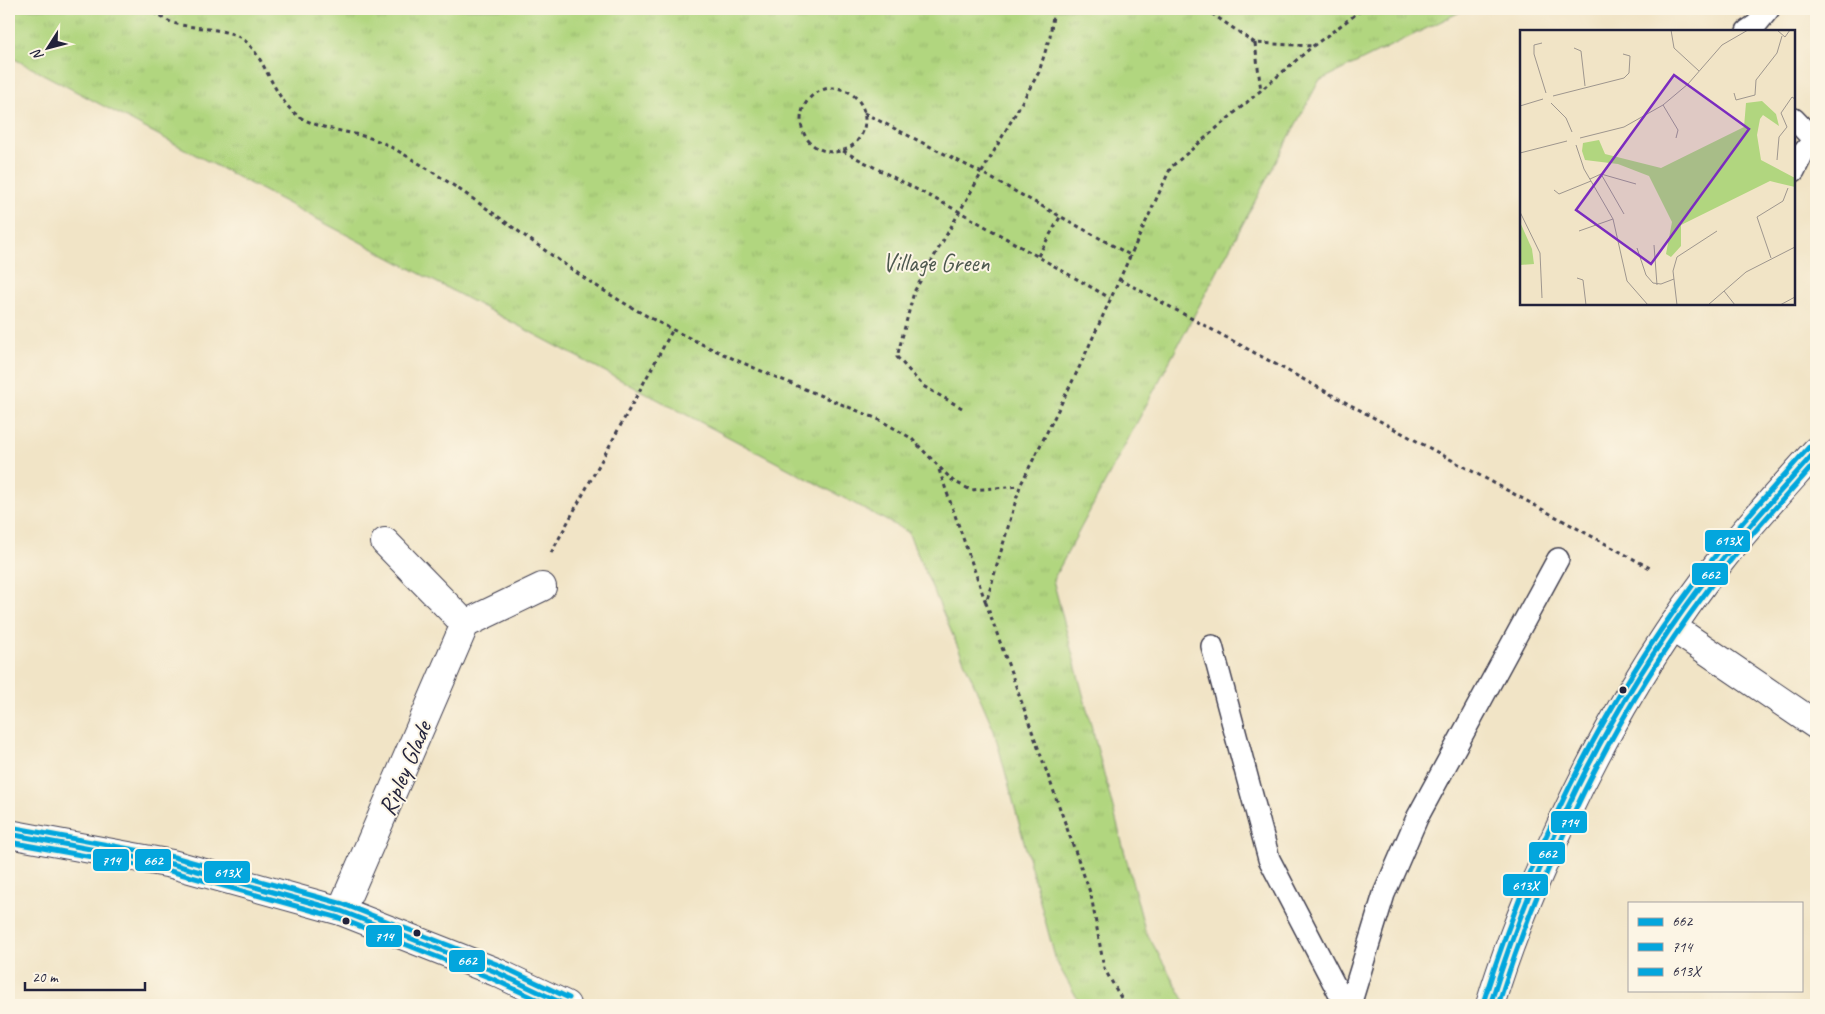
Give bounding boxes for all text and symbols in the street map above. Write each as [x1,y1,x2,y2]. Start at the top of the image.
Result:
north arrow [22,22,72,72]
inset map [1520,30,1795,305]
text: N [27,45,47,64]
park label: Village Green [882,247,990,279]
line badge: 613X [1704,529,1751,553]
text: 613X [1715,532,1744,549]
line badge: 662 [1691,562,1729,586]
text: 662 [1700,566,1721,583]
unlabelled marker [1618,685,1628,695]
street label: Ripley Glade [371,715,440,820]
line badge: 714 [1550,810,1588,834]
text: 714 [1560,814,1580,831]
line badge: 662 [1528,841,1566,865]
text: 662 [1537,845,1558,862]
line badge: 714 [92,848,130,872]
line badge: 662 [134,848,172,872]
text: 714 [102,852,122,869]
text: 662 [143,852,164,869]
line badge: 613X [203,860,251,884]
text: 613X [214,864,243,881]
line badge: 613X [1502,873,1549,897]
text: 613X [1512,877,1541,894]
legend [1628,902,1802,992]
text: 662 [1672,912,1694,931]
unlabelled marker [341,916,351,926]
line badge: 714 [365,924,403,948]
text: 714 [375,928,395,945]
unlabelled marker [412,928,422,938]
text: 714 [1672,938,1694,957]
line badge: 662 [448,949,486,973]
text: 662 [457,952,478,969]
scale bar [25,959,145,991]
text: 613X [1672,962,1702,981]
text: 20 m [32,968,59,987]

